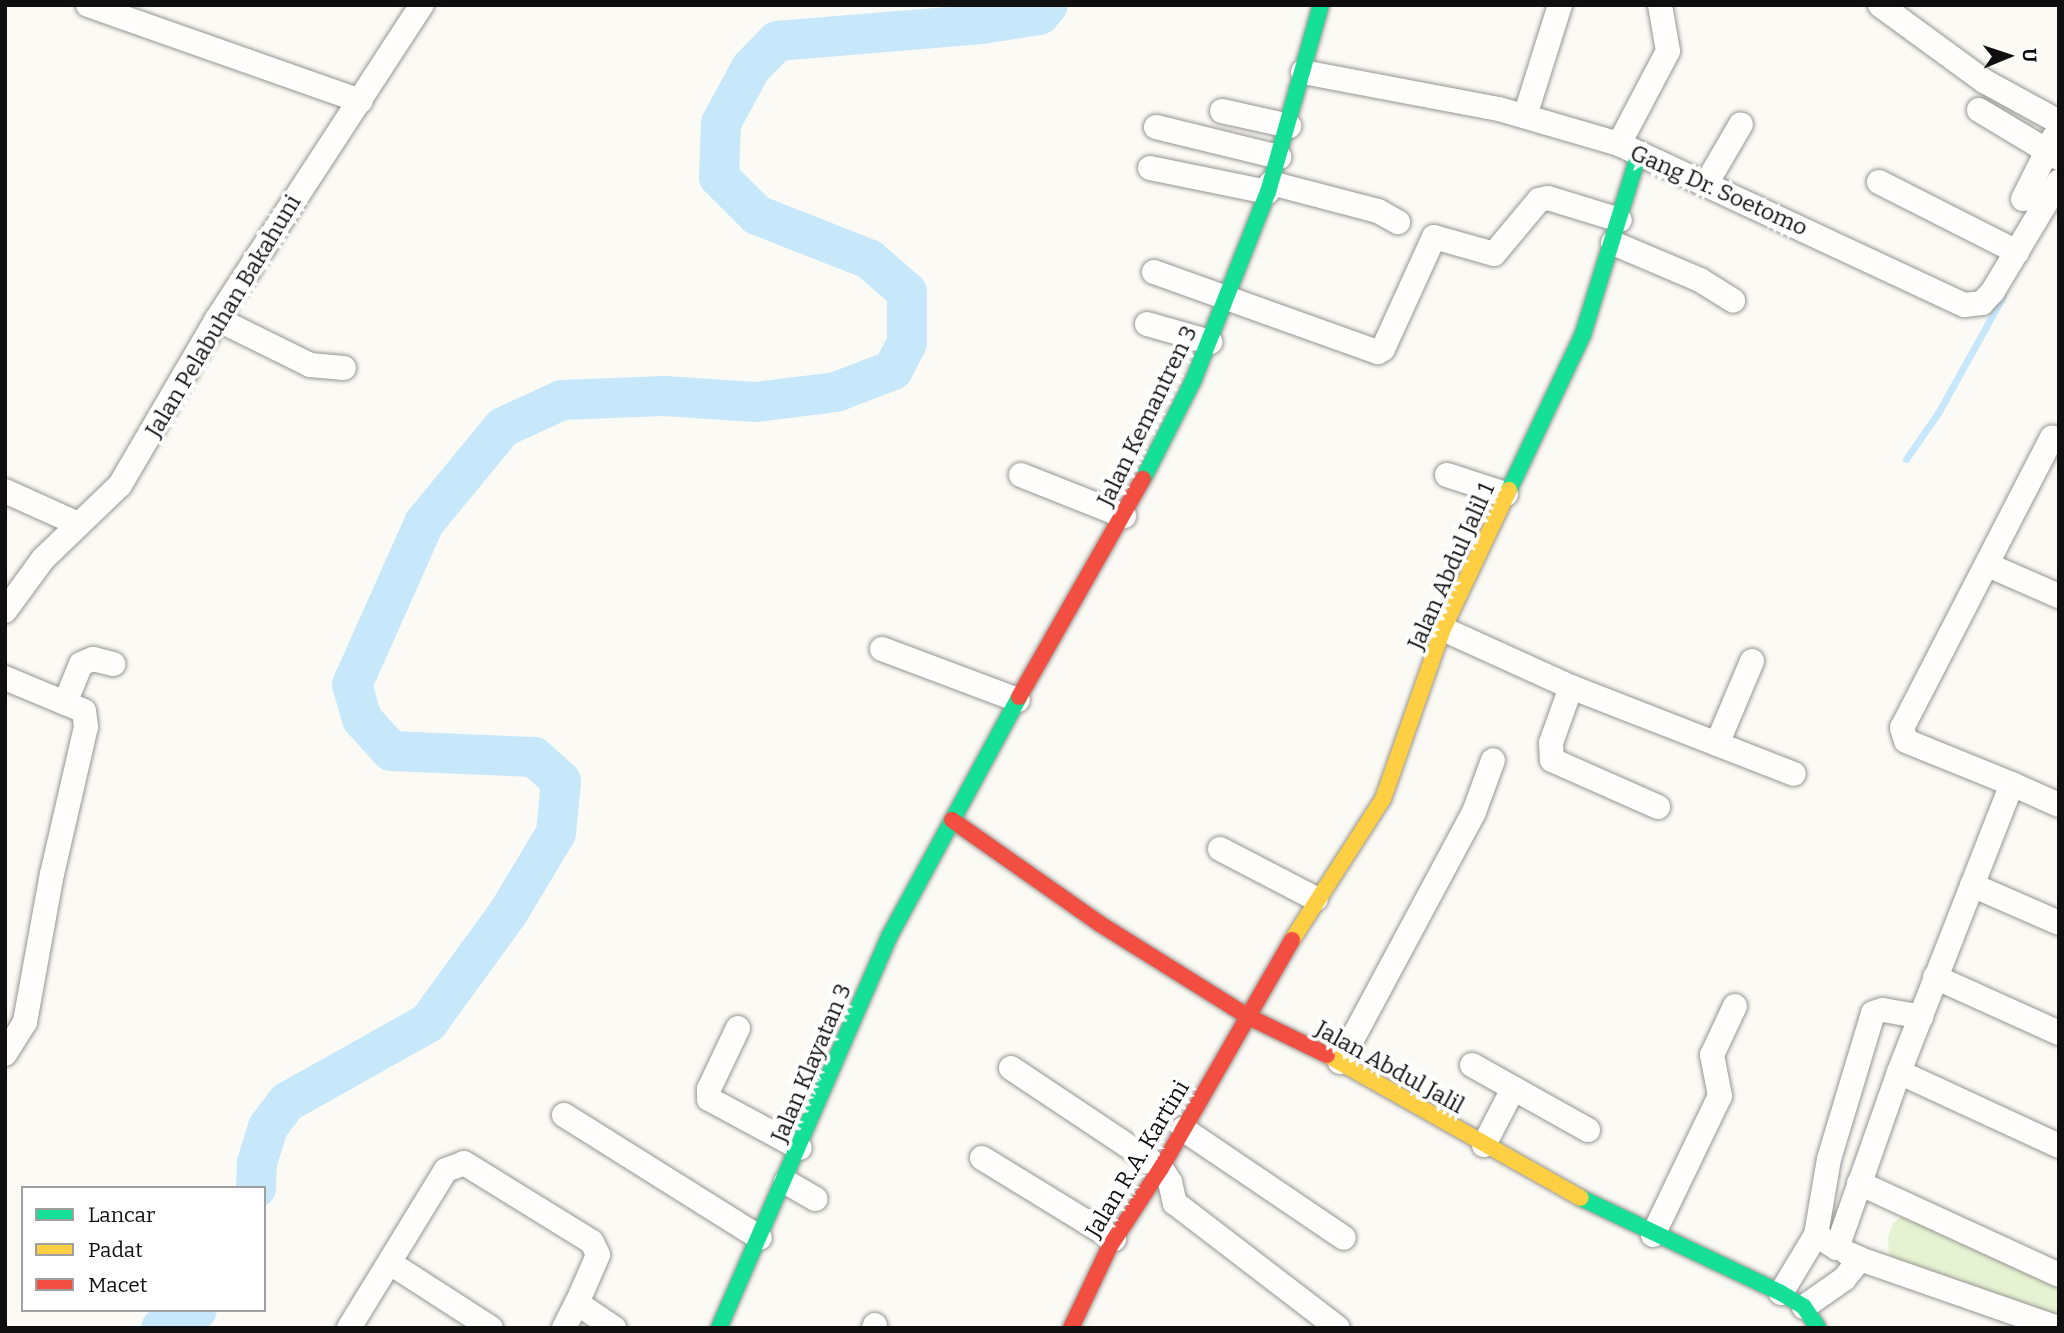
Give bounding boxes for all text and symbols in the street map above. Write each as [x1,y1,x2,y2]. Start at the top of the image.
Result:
north arrow [1973,21,2043,91]
text: U [2018,48,2041,63]
street label: Gang Dr. Soetomo [1626,139,1812,241]
street label: Jalan Pelabuhan Bakahuni [140,190,306,442]
street label: Jalan Kemantren 3 [1091,321,1203,511]
street label: Jalan Abdul Jalil 1 [1402,478,1500,654]
street label: Jalan Klayatan 3 [765,980,857,1146]
street label: Jalan Abdul Jalil [1311,1015,1469,1119]
street label: Jalan R.A. Kartini [1079,1075,1195,1243]
legend [21,1186,266,1312]
text: Lancar [88,1202,155,1228]
text: Padat [88,1237,143,1263]
text: Macet [88,1272,147,1298]

